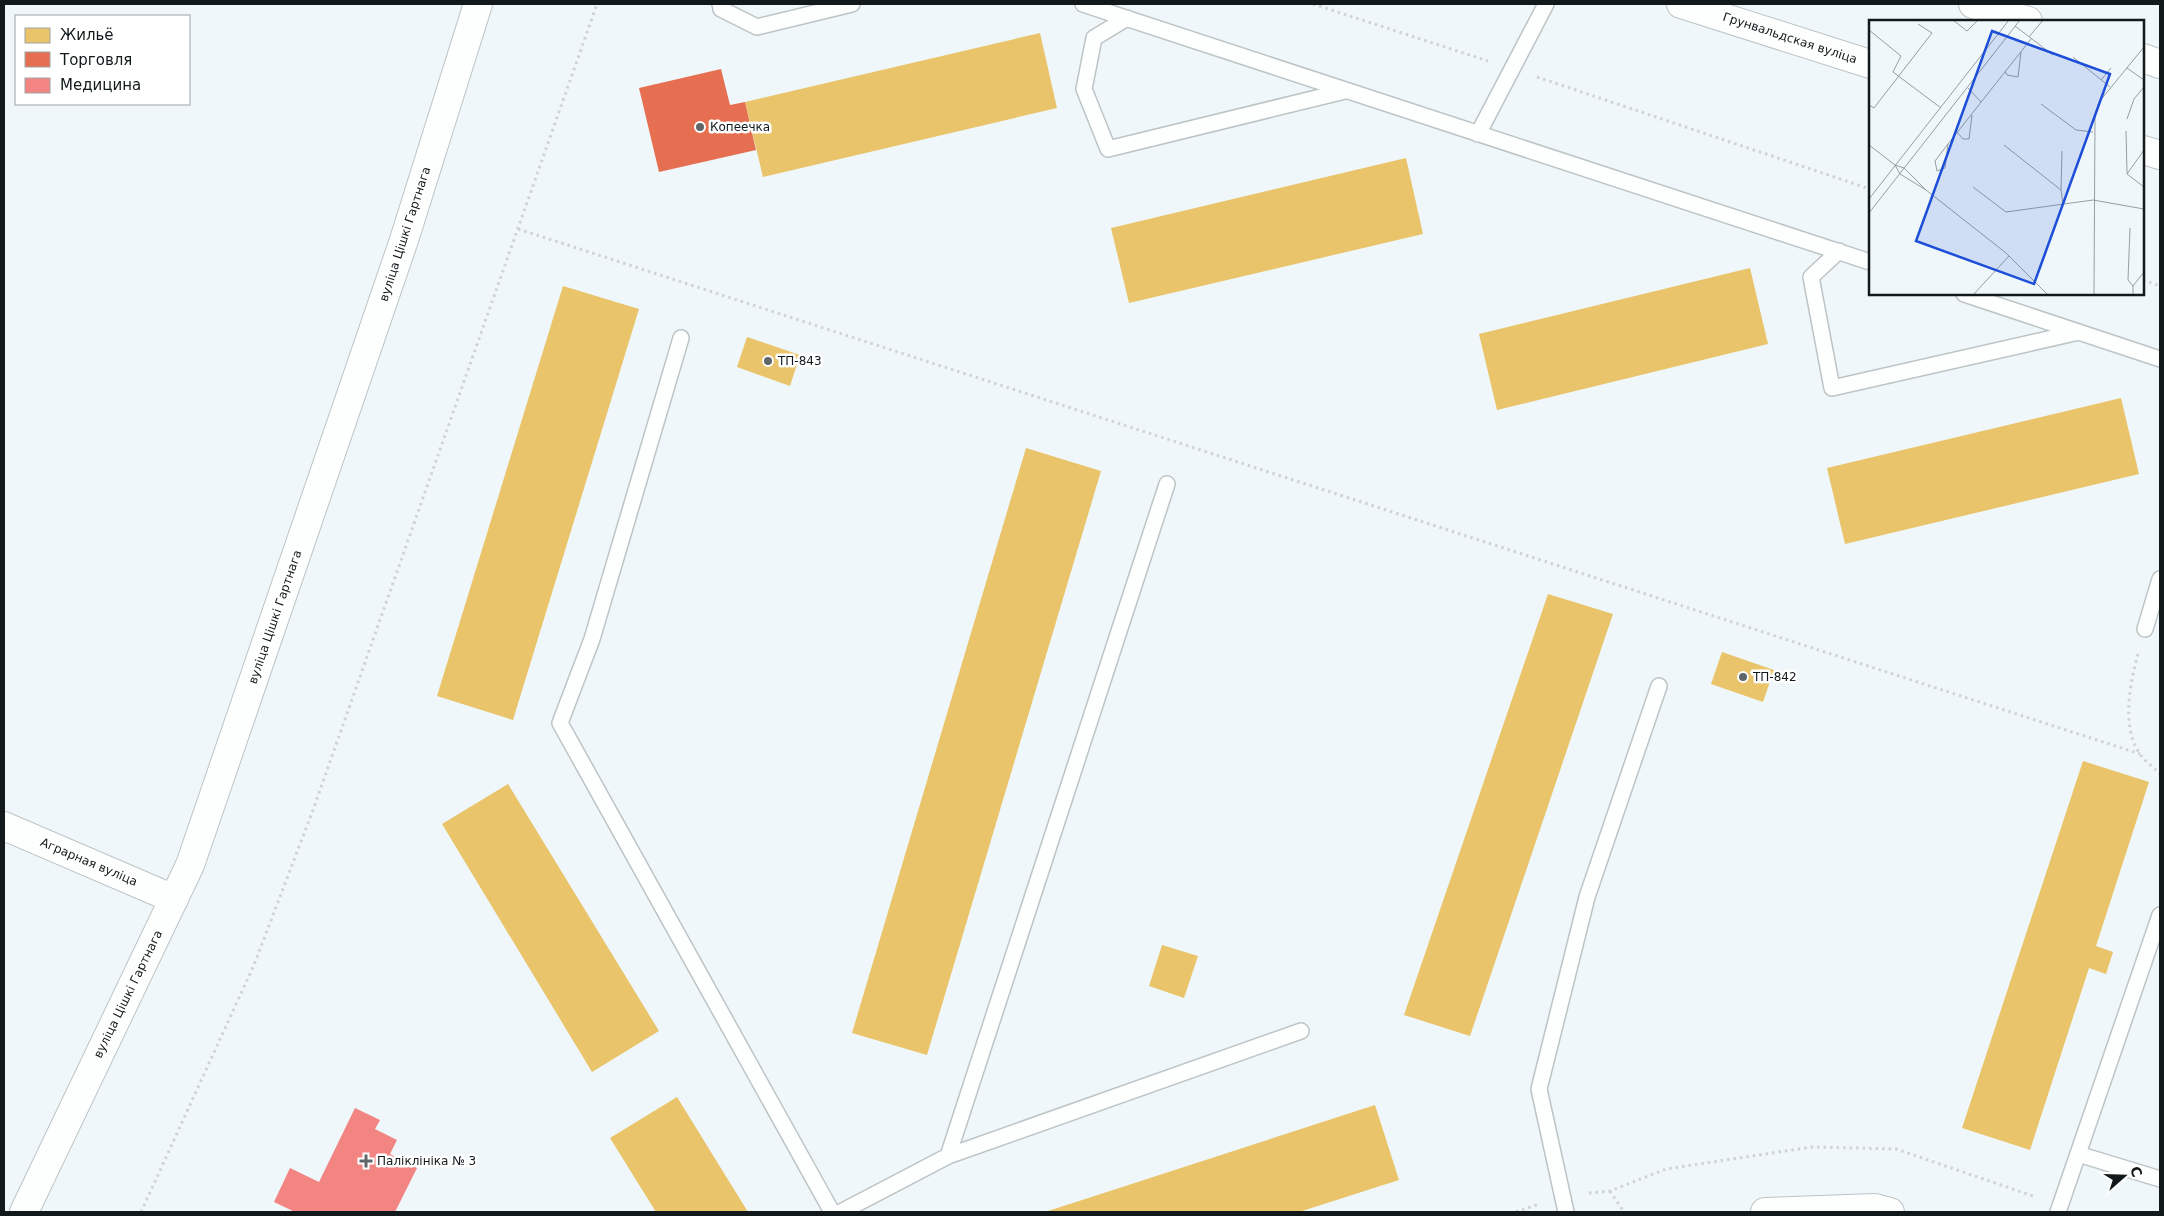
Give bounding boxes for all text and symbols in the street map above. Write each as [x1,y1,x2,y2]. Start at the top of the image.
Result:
street label: Грунвальдская вуліца [1721,10,1859,66]
legend [15,15,190,105]
inset map [1869,20,2144,295]
text: Жильё [60,26,114,44]
text: Торговля [59,51,132,69]
text: Медицина [60,76,141,94]
place label: Копеечка [710,120,770,134]
marker: Копеечка [694,121,706,133]
street label: вуліца Цішкі Гартнага [377,165,433,303]
place label: ТП-843 [777,354,822,368]
marker: ТП-843 [762,355,774,367]
street label: вуліца Цішкі Гартнага [245,548,305,686]
place label: ТП-842 [1752,670,1797,684]
marker: ТП-842 [1737,671,1749,683]
street label: Аграрная вуліца [38,835,140,889]
street label: вуліца Цішкі Гартнага [91,928,165,1060]
north arrow [2099,1151,2149,1201]
marker: Паліклініка № 3 [359,1154,373,1168]
place label: Паліклініка № 3 [377,1154,476,1168]
text: С [2127,1164,2145,1179]

